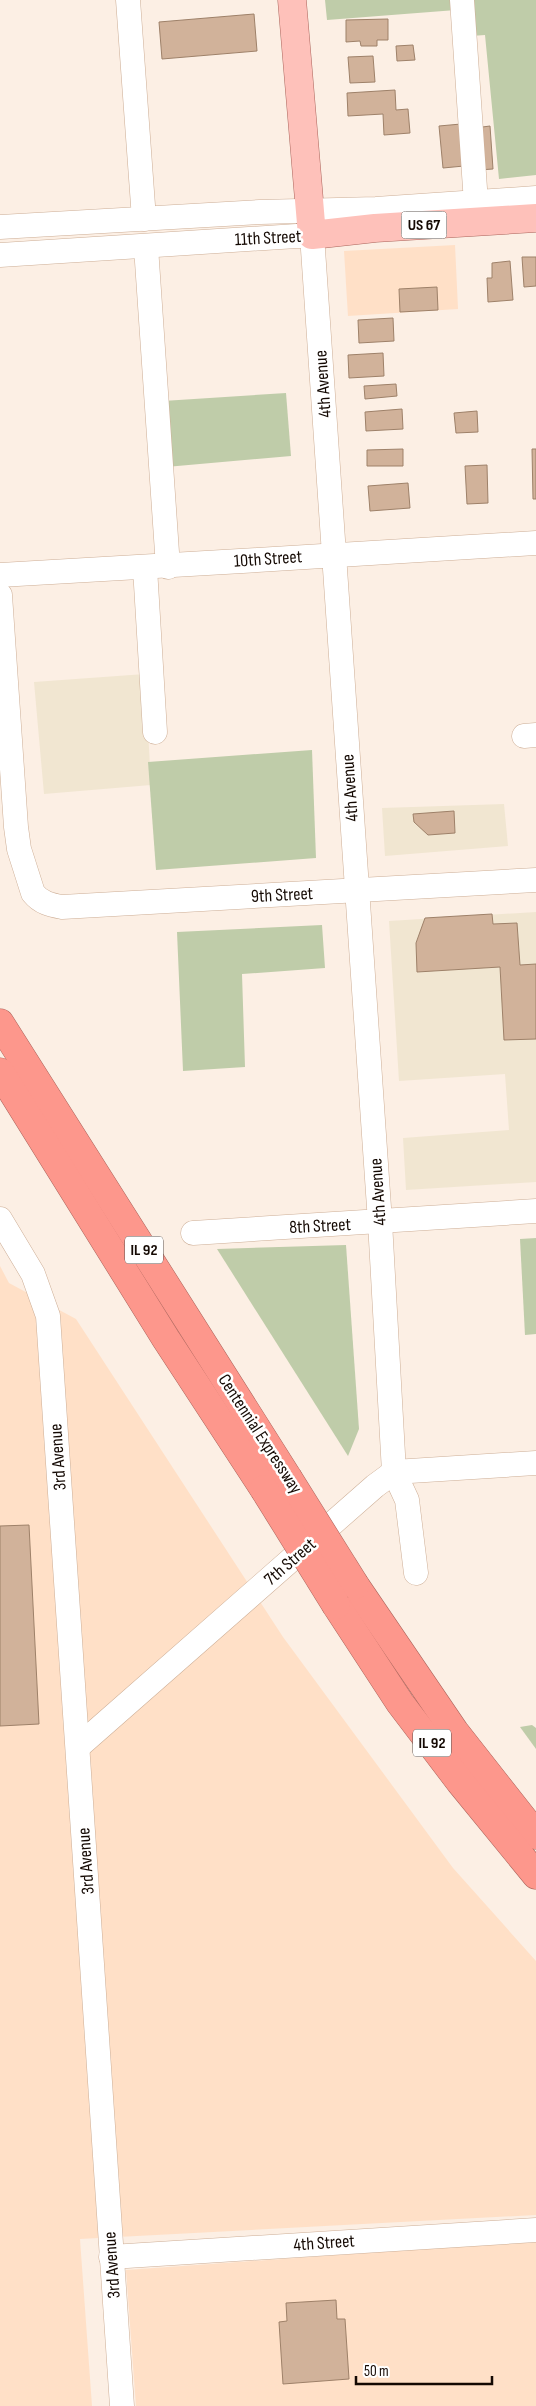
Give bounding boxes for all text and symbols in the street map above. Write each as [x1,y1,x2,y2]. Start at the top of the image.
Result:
road number: US 67 [402,212,446,238]
street label: 11th Street [234,226,302,250]
street label: 4th Avenue [310,350,336,418]
street label: 10th Street [233,546,303,572]
street label: 4th Avenue [337,754,363,822]
street label: 9th Street [250,883,314,907]
street label: 4th Avenue [365,1158,391,1226]
street label: 8th Street [289,1214,352,1238]
road number: IL 92 [125,1236,163,1264]
street label: Centennial Expressway [214,1370,306,1498]
street label: 3rd Avenue [45,1423,71,1491]
street label: 7th Street [260,1534,320,1590]
road number: IL 92 [413,1730,451,1756]
street label: 3rd Avenue [73,1827,99,1895]
street label: 4th Street [293,2230,356,2256]
street label: 3rd Avenue [99,2231,125,2299]
scale bar [356,2354,492,2386]
text: 50 m [364,2362,389,2381]

